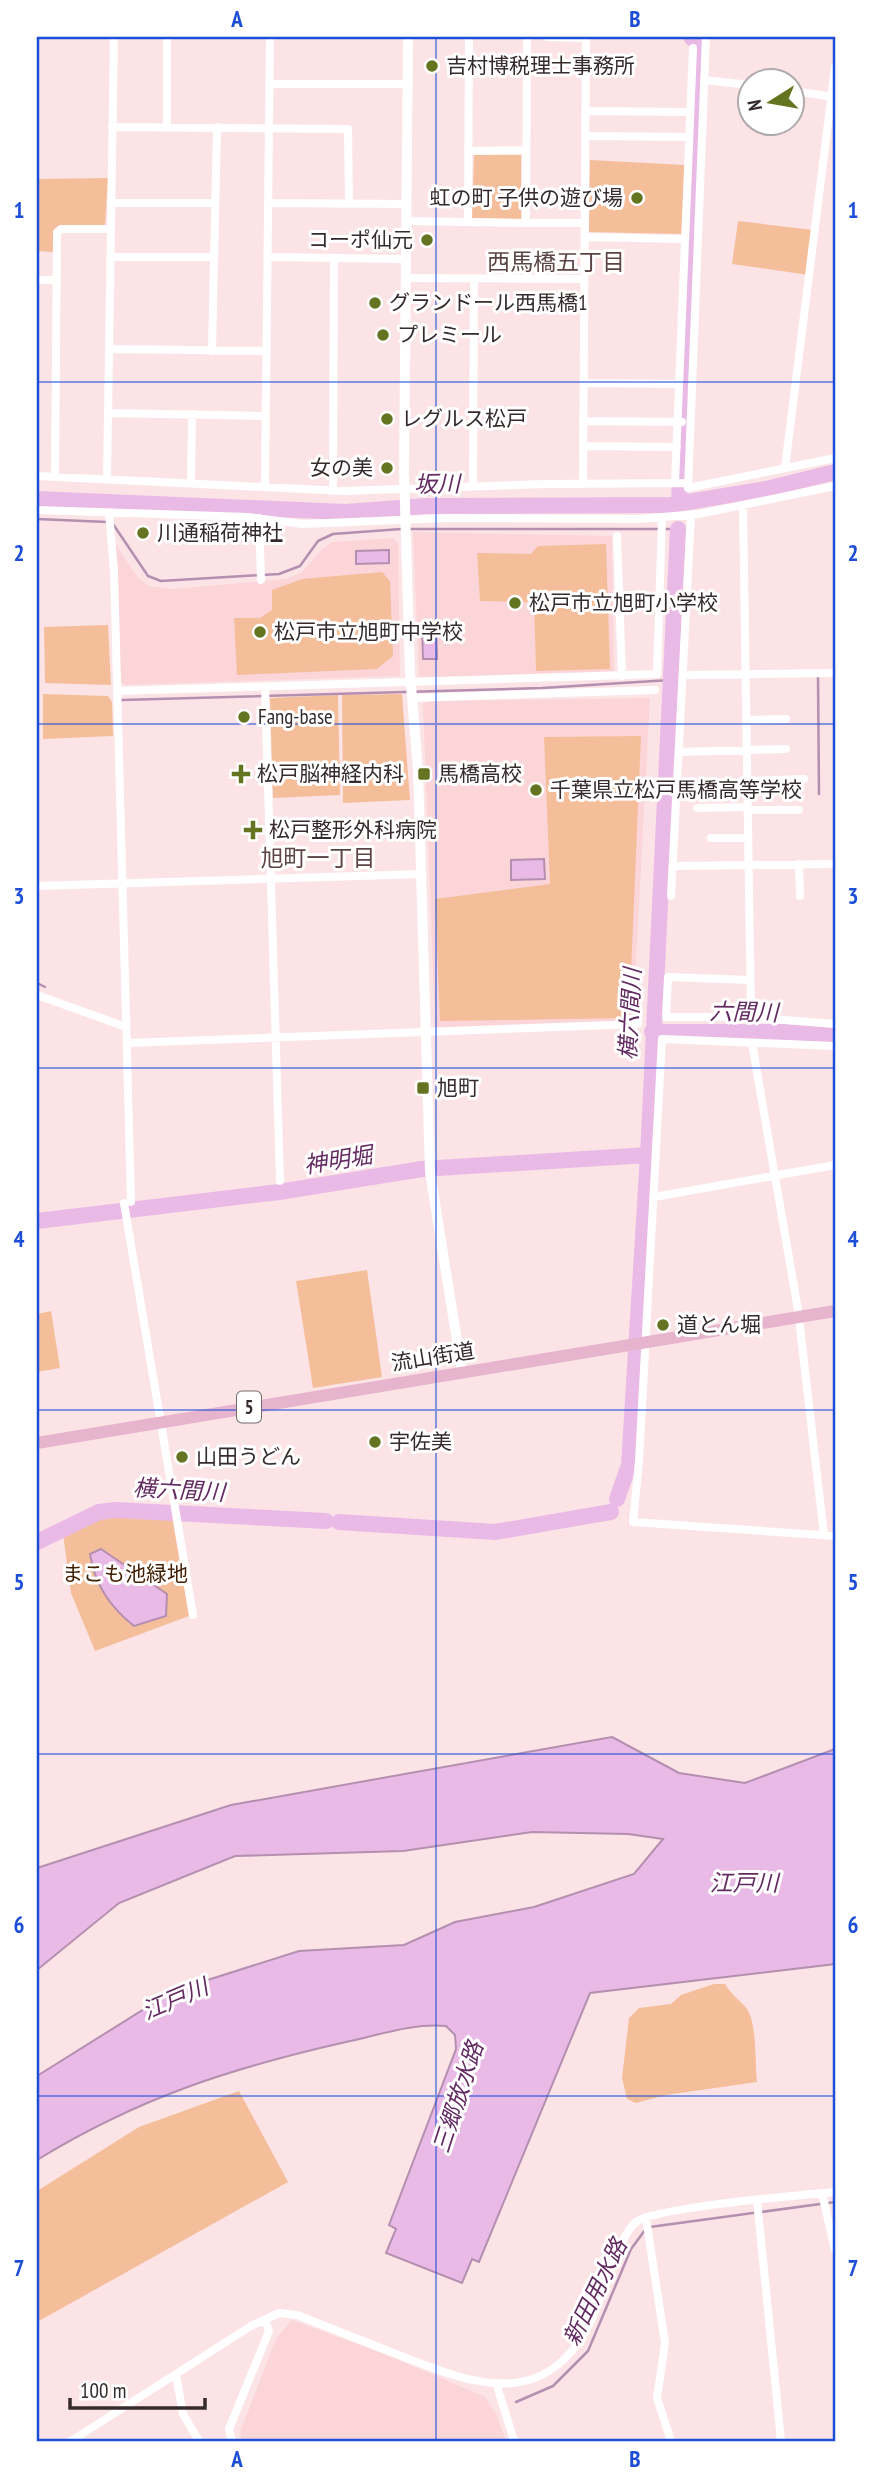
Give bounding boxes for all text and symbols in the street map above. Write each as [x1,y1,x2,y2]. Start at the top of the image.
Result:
text: A [230,4,243,33]
text: B [629,4,641,33]
place label: 吉村博税理士事務所 [446,52,635,79]
marker: 吉村博税理士事務所 [424,58,440,74]
north arrow [736,66,806,136]
text: N [742,98,767,113]
place label: 虹の町 子供の遊び場 [430,184,623,211]
marker: 虹の町 子供の遊び場 [629,190,645,206]
text: 1 [14,195,25,224]
text: 1 [848,195,859,224]
place label: コーポ仙元 [308,226,413,253]
marker: コーポ仙元 [419,232,435,248]
district label: 西馬橋五丁目 [487,247,625,276]
place label: グランドール西馬橋1 [389,289,587,316]
marker: グランドール西馬橋1 [367,295,383,311]
place label: プレミール [397,321,502,348]
marker: プレミール [375,327,391,343]
place label: レグルス松戸 [401,405,527,432]
marker: レグルス松戸 [379,411,395,427]
place label: 女の美 [310,454,373,481]
marker: 女の美 [379,460,395,476]
water label: 坂川 [414,469,463,498]
place label: 川通稲荷神社 [157,519,283,546]
marker: 川通稲荷神社 [135,525,151,541]
text: 2 [14,538,25,567]
text: 2 [848,538,859,567]
place label: 松戸市立旭町小学校 [529,589,718,616]
marker: 松戸市立旭町小学校 [507,595,523,611]
place label: 松戸市立旭町中学校 [274,618,463,645]
marker: 松戸市立旭町中学校 [252,624,268,640]
place label: Fang-base [258,703,333,730]
marker: Fang-base [236,709,252,725]
place label: 松戸脳神経内科 [257,760,404,787]
place label: 馬橋高校 [438,760,522,787]
marker: 松戸脳神経内科 [231,764,251,784]
marker: 馬橋高校 [416,766,432,782]
place label: 千葉県立松戸馬橋高等学校 [550,776,802,803]
marker: 千葉県立松戸馬橋高等学校 [528,782,544,798]
place label: 松戸整形外科病院 [269,816,437,843]
marker: 松戸整形外科病院 [243,820,263,840]
district label: 旭町一丁目 [261,843,376,872]
text: 3 [14,881,25,910]
text: 3 [848,881,859,910]
water label: 横六間川 [613,964,647,1061]
water label: 六間川 [709,996,782,1027]
place label: 旭町 [437,1074,479,1101]
marker: 旭町 [415,1080,431,1096]
water label: 神明堀 [302,1139,377,1179]
text: 4 [14,1224,25,1253]
text: 4 [848,1224,859,1253]
place label: 道とん堀 [677,1311,761,1338]
marker: 道とん堀 [655,1317,671,1333]
street label: 流山街道 [389,1337,477,1376]
road number: 5 [237,1392,261,1422]
place label: 宇佐美 [389,1428,452,1455]
marker: 宇佐美 [367,1434,383,1450]
place label: 山田うどん [196,1443,301,1470]
marker: 山田うどん [174,1449,190,1465]
water label: 横六間川 [132,1473,229,1507]
park label: まこも池緑地 [62,1560,188,1587]
text: 5 [14,1567,25,1596]
text: 5 [848,1567,859,1596]
water label: 江戸川 [710,1868,782,1897]
text: 6 [14,1910,25,1939]
text: 6 [848,1910,859,1939]
water label: 江戸川 [137,1971,215,2025]
water label: 三郷放水路 [426,2036,490,2156]
water label: 新田用水路 [556,2232,634,2350]
text: 7 [14,2253,25,2282]
text: 7 [848,2253,859,2282]
scale bar [70,2366,205,2410]
text: 100 m [80,2377,126,2404]
text: A [230,2444,243,2473]
text: B [629,2444,641,2473]

